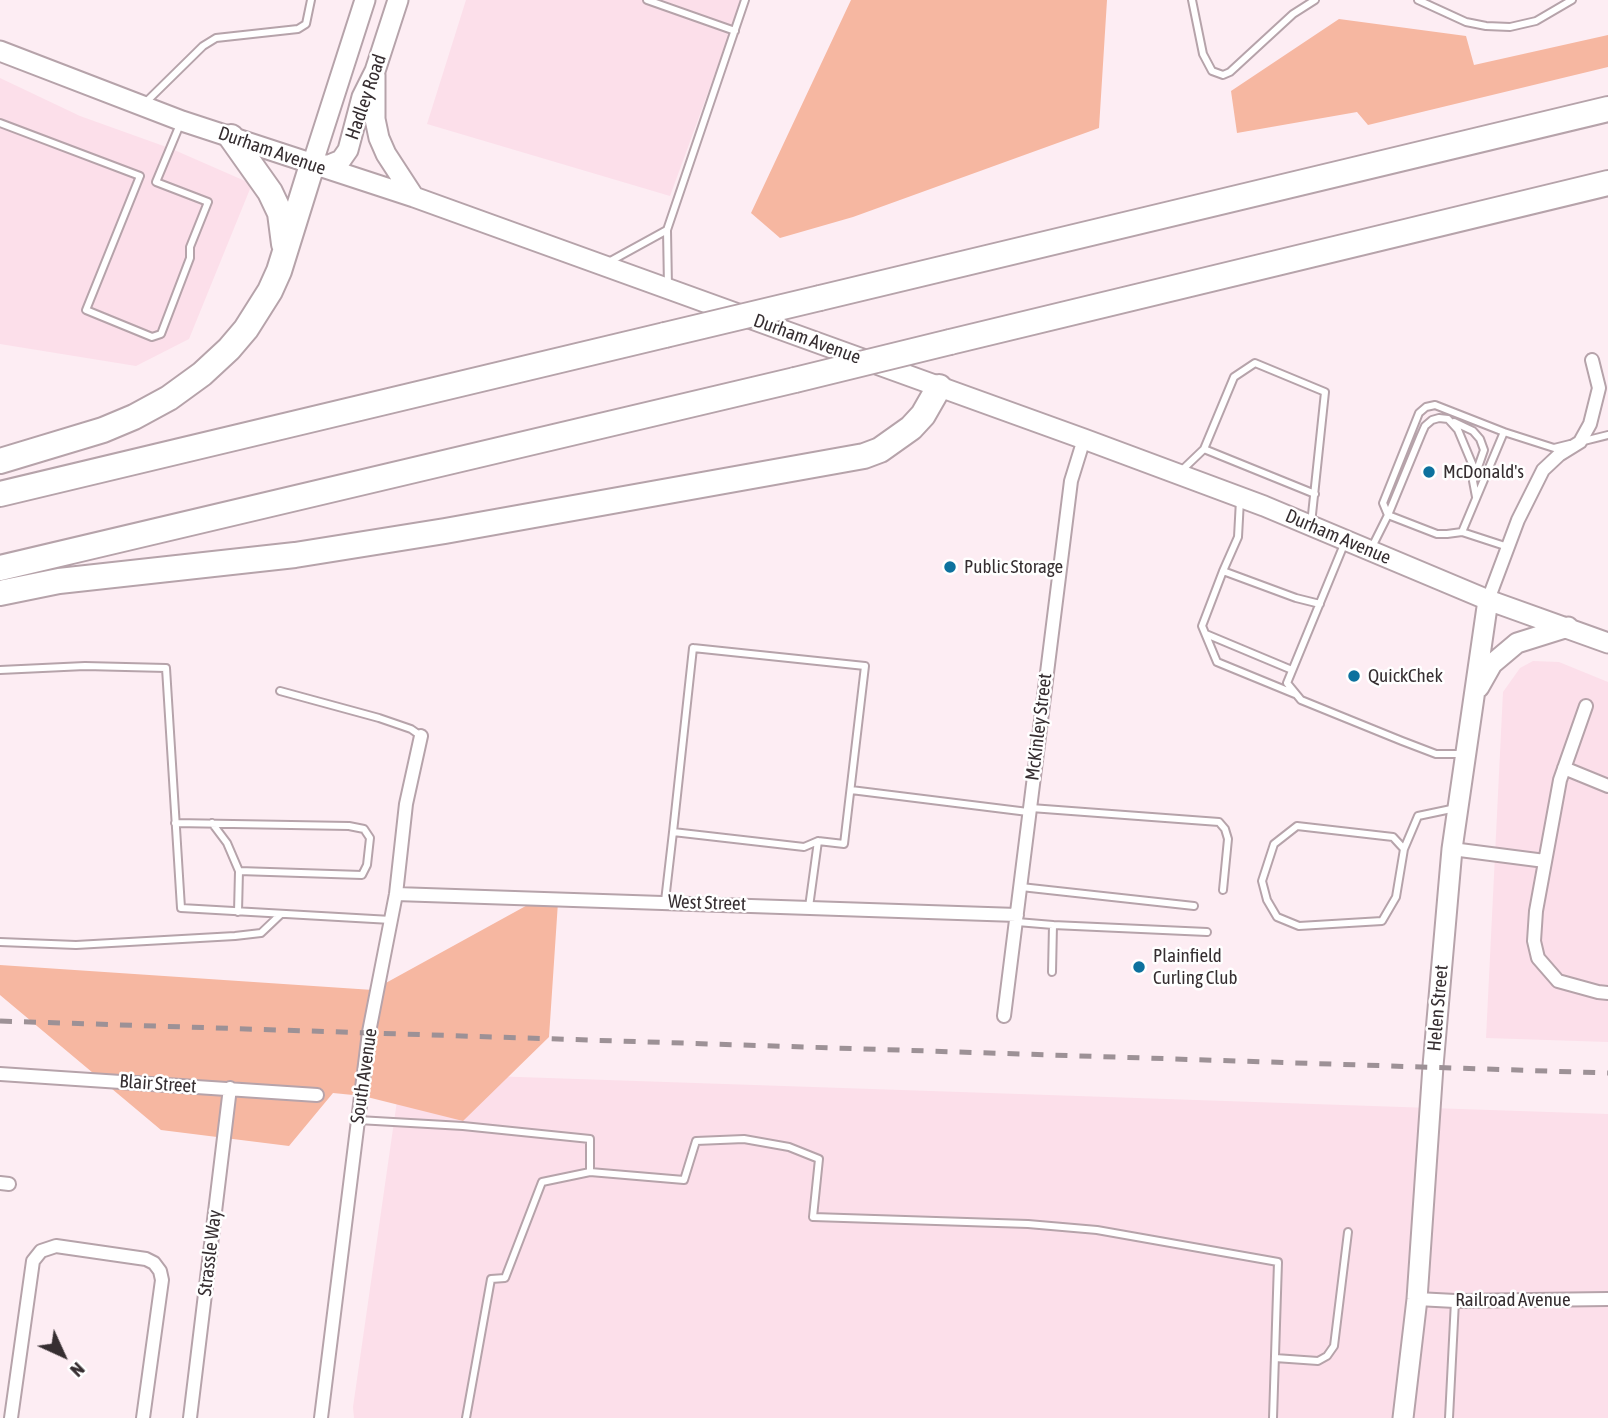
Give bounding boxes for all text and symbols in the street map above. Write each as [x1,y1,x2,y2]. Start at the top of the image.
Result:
street label: Hadley Road [341,51,391,143]
street label: Durham Avenue [215,122,329,180]
street label: Durham Avenue [750,309,864,369]
place label: McDonald's [1443,461,1524,483]
marker: McDonald's [1421,464,1437,480]
street label: Durham Avenue [1282,505,1394,569]
place label: Public Storage [964,556,1063,578]
marker: Public Storage [942,559,958,575]
place label: QuickChek [1368,665,1443,687]
marker: QuickChek [1346,668,1362,684]
street label: McKinley Street [1021,672,1057,782]
street label: West Street [667,890,747,916]
place label: Plainfield Curling Club [1153,945,1237,989]
marker: Plainfield Curling Club [1131,959,1147,975]
street label: Helen Street [1423,964,1453,1052]
street label: South Avenue [346,1027,382,1125]
street label: Blair Street [119,1070,197,1098]
street label: Strassle Way [193,1209,227,1297]
street label: Railroad Avenue [1455,1289,1571,1311]
north arrow [28,1320,98,1390]
text: N [66,1358,90,1382]

